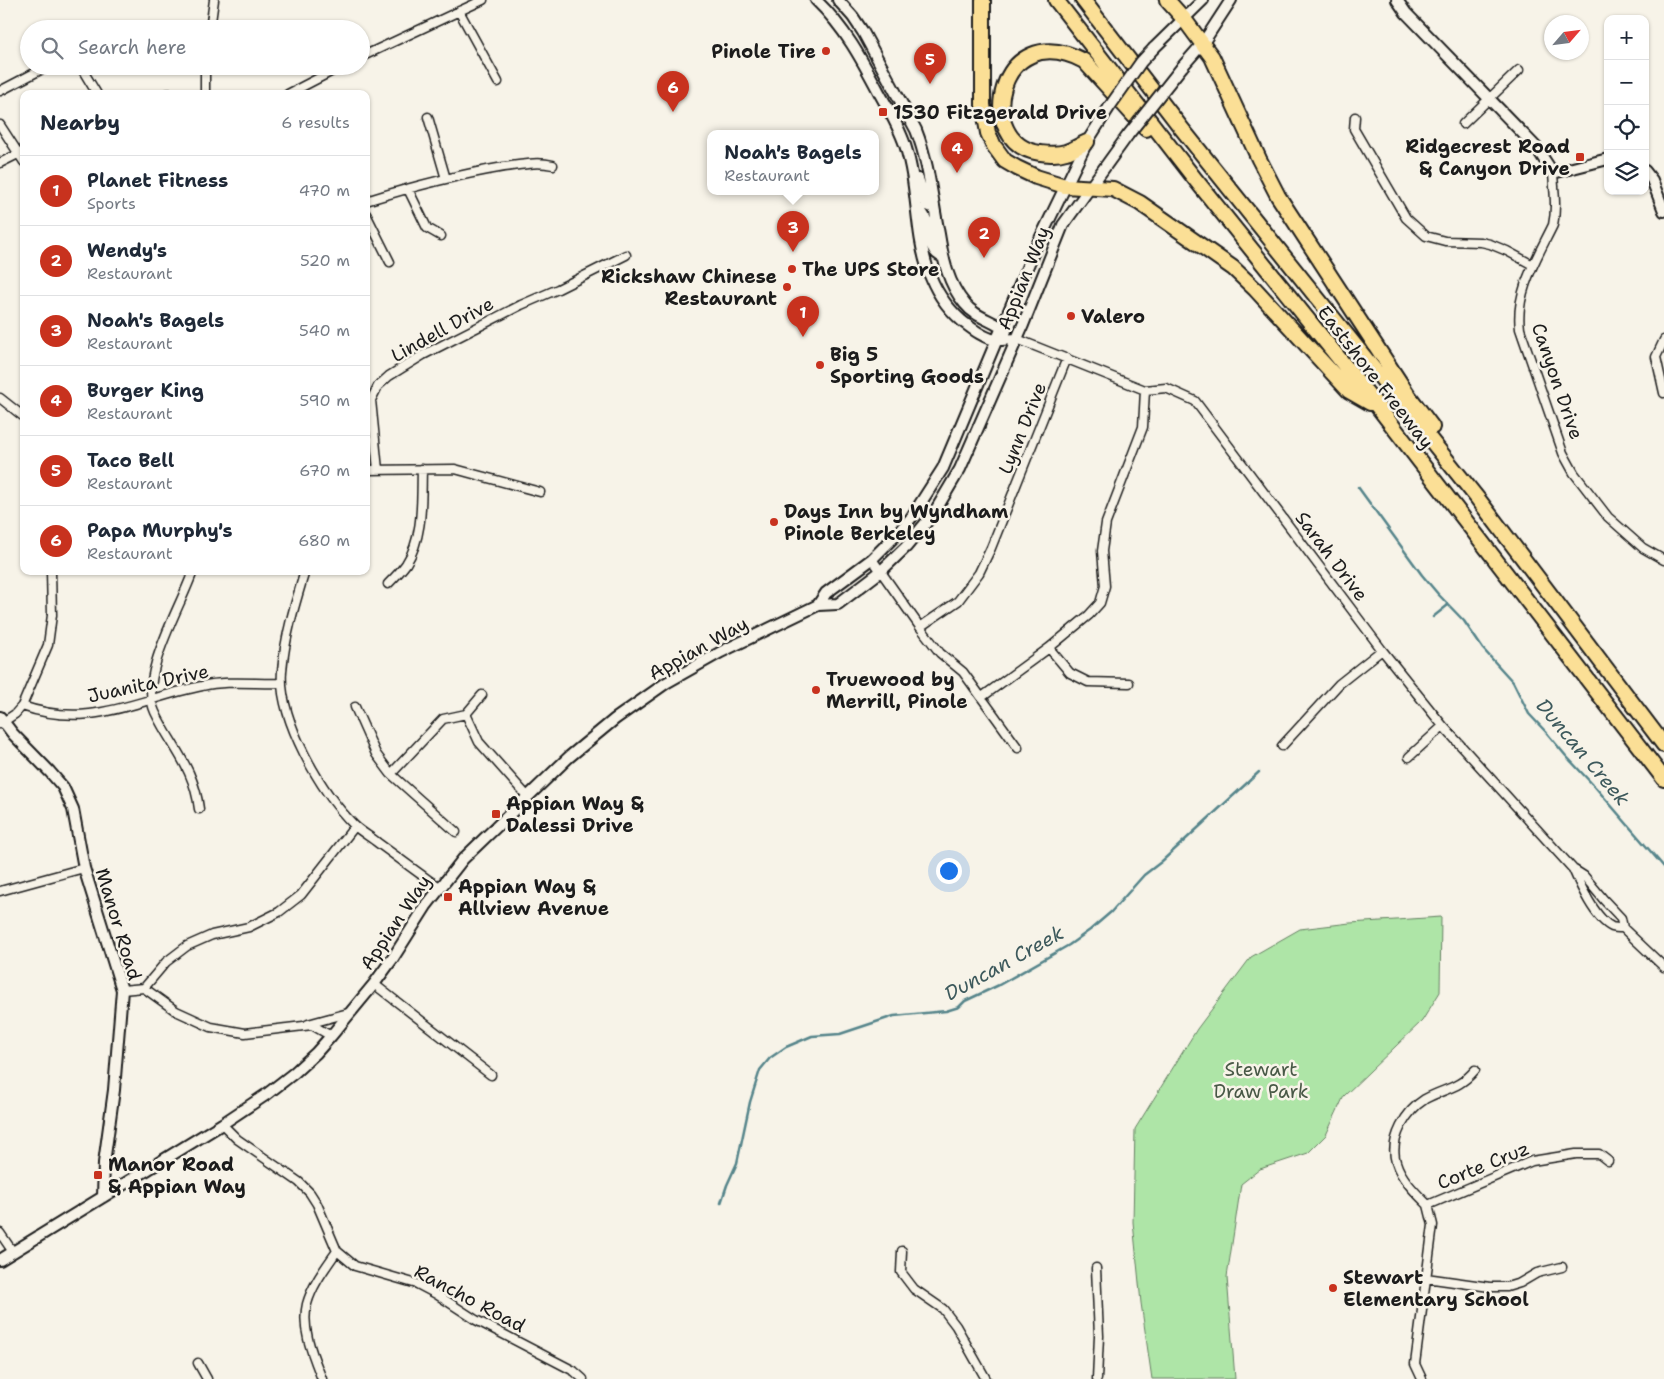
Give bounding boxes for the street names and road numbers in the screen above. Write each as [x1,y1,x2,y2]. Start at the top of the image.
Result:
street label: Appian Way [991,223,1056,334]
street label: Lindell Drive [386,291,498,368]
street label: Eastshore Freeway [1312,301,1439,454]
street label: Canyon Drive [1526,320,1589,443]
street label: Lynn Drive [993,379,1052,478]
street label: Sarah Drive [1290,506,1374,606]
street label: Appian Way [644,611,752,686]
street label: Juanita Drive [85,658,211,709]
street label: Manor Road [90,865,147,983]
street label: Appian Way [354,870,437,975]
street label: Corte Cruz [1433,1136,1533,1195]
street label: Rancho Road [410,1259,530,1338]

